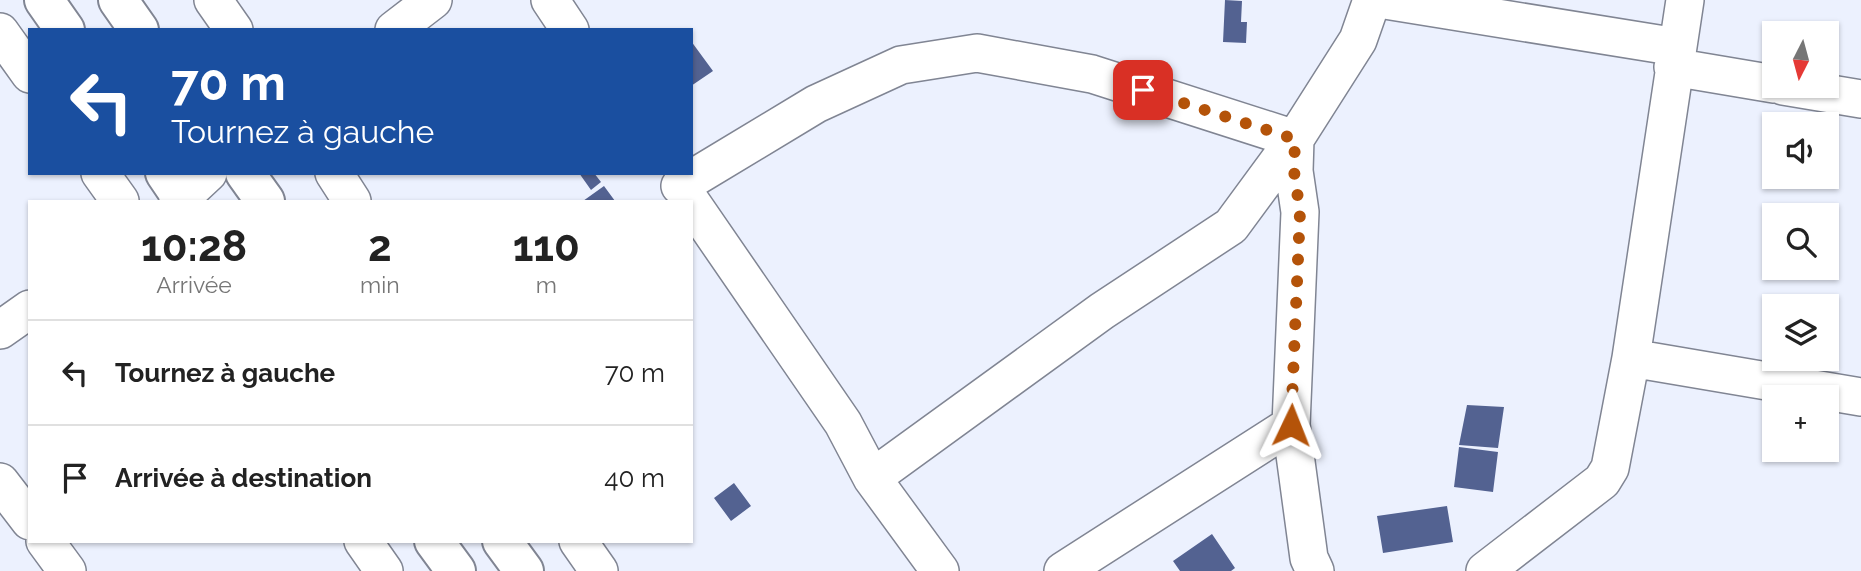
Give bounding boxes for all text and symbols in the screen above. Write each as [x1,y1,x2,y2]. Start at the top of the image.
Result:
north arrow [1762,21,1839,98]
map controls [1762,21,1839,462]
text: 70 m [171,54,286,111]
icon: left [56,56,147,147]
pin [1113,60,1173,120]
icon: arrive [1124,71,1162,109]
button: sound [1762,112,1839,189]
text: Tournez à gauche [171,113,434,150]
button: search [1762,203,1839,280]
text: 10:28 [141,222,247,271]
text: 2 [368,222,392,271]
text: 110 [513,222,580,271]
text: Arrivée [156,271,232,298]
text: min [360,271,400,298]
text: m [536,271,557,298]
button: layers [1762,294,1839,371]
icon: left [56,354,94,392]
text: Tournez à gauche [115,358,335,388]
text: 70 m [605,358,665,388]
button: + [1762,385,1839,462]
position arrow [1254,388,1328,462]
icon: arrive [56,459,94,497]
text: Arrivée à destination [115,463,372,493]
text: 40 m [604,463,665,493]

